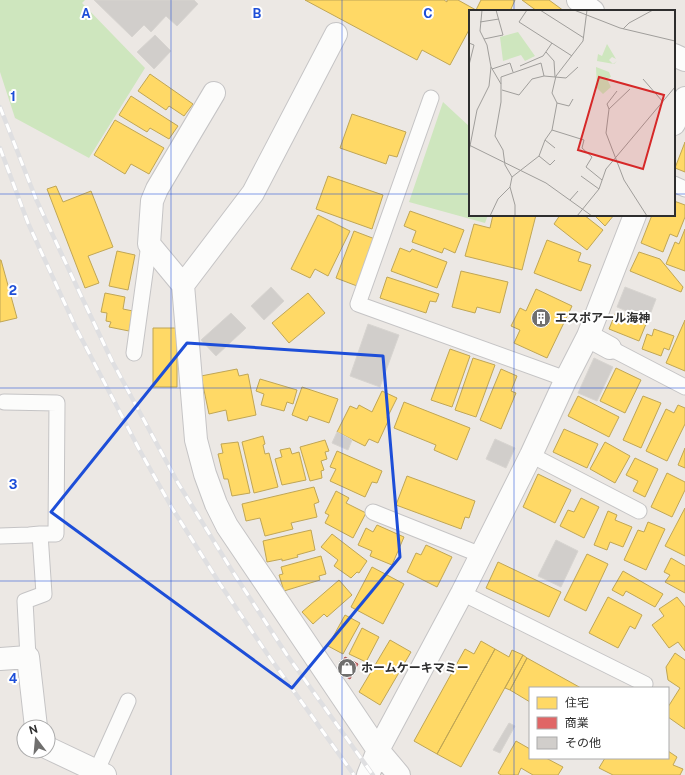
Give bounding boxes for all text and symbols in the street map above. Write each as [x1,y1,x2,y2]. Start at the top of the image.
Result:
text: A [81,6,91,21]
text: B [253,6,262,21]
text: C [423,6,433,21]
inset map [469,10,675,216]
text: 1 [10,89,16,104]
text: 2 [9,283,17,298]
building icon: エスポアール海神 [530,307,552,329]
place label: エスポアール海神 [555,311,650,325]
text: 3 [9,477,18,492]
shop icon: ホームケーキマミー [336,657,358,679]
place label: ホームケーキマミー [361,661,469,675]
text: 4 [9,671,18,686]
legend [529,687,669,759]
text: 住宅 [565,696,589,710]
text: 商業 [565,716,589,730]
north arrow [16,719,56,759]
text: N [27,722,39,736]
text: その他 [565,736,601,750]

